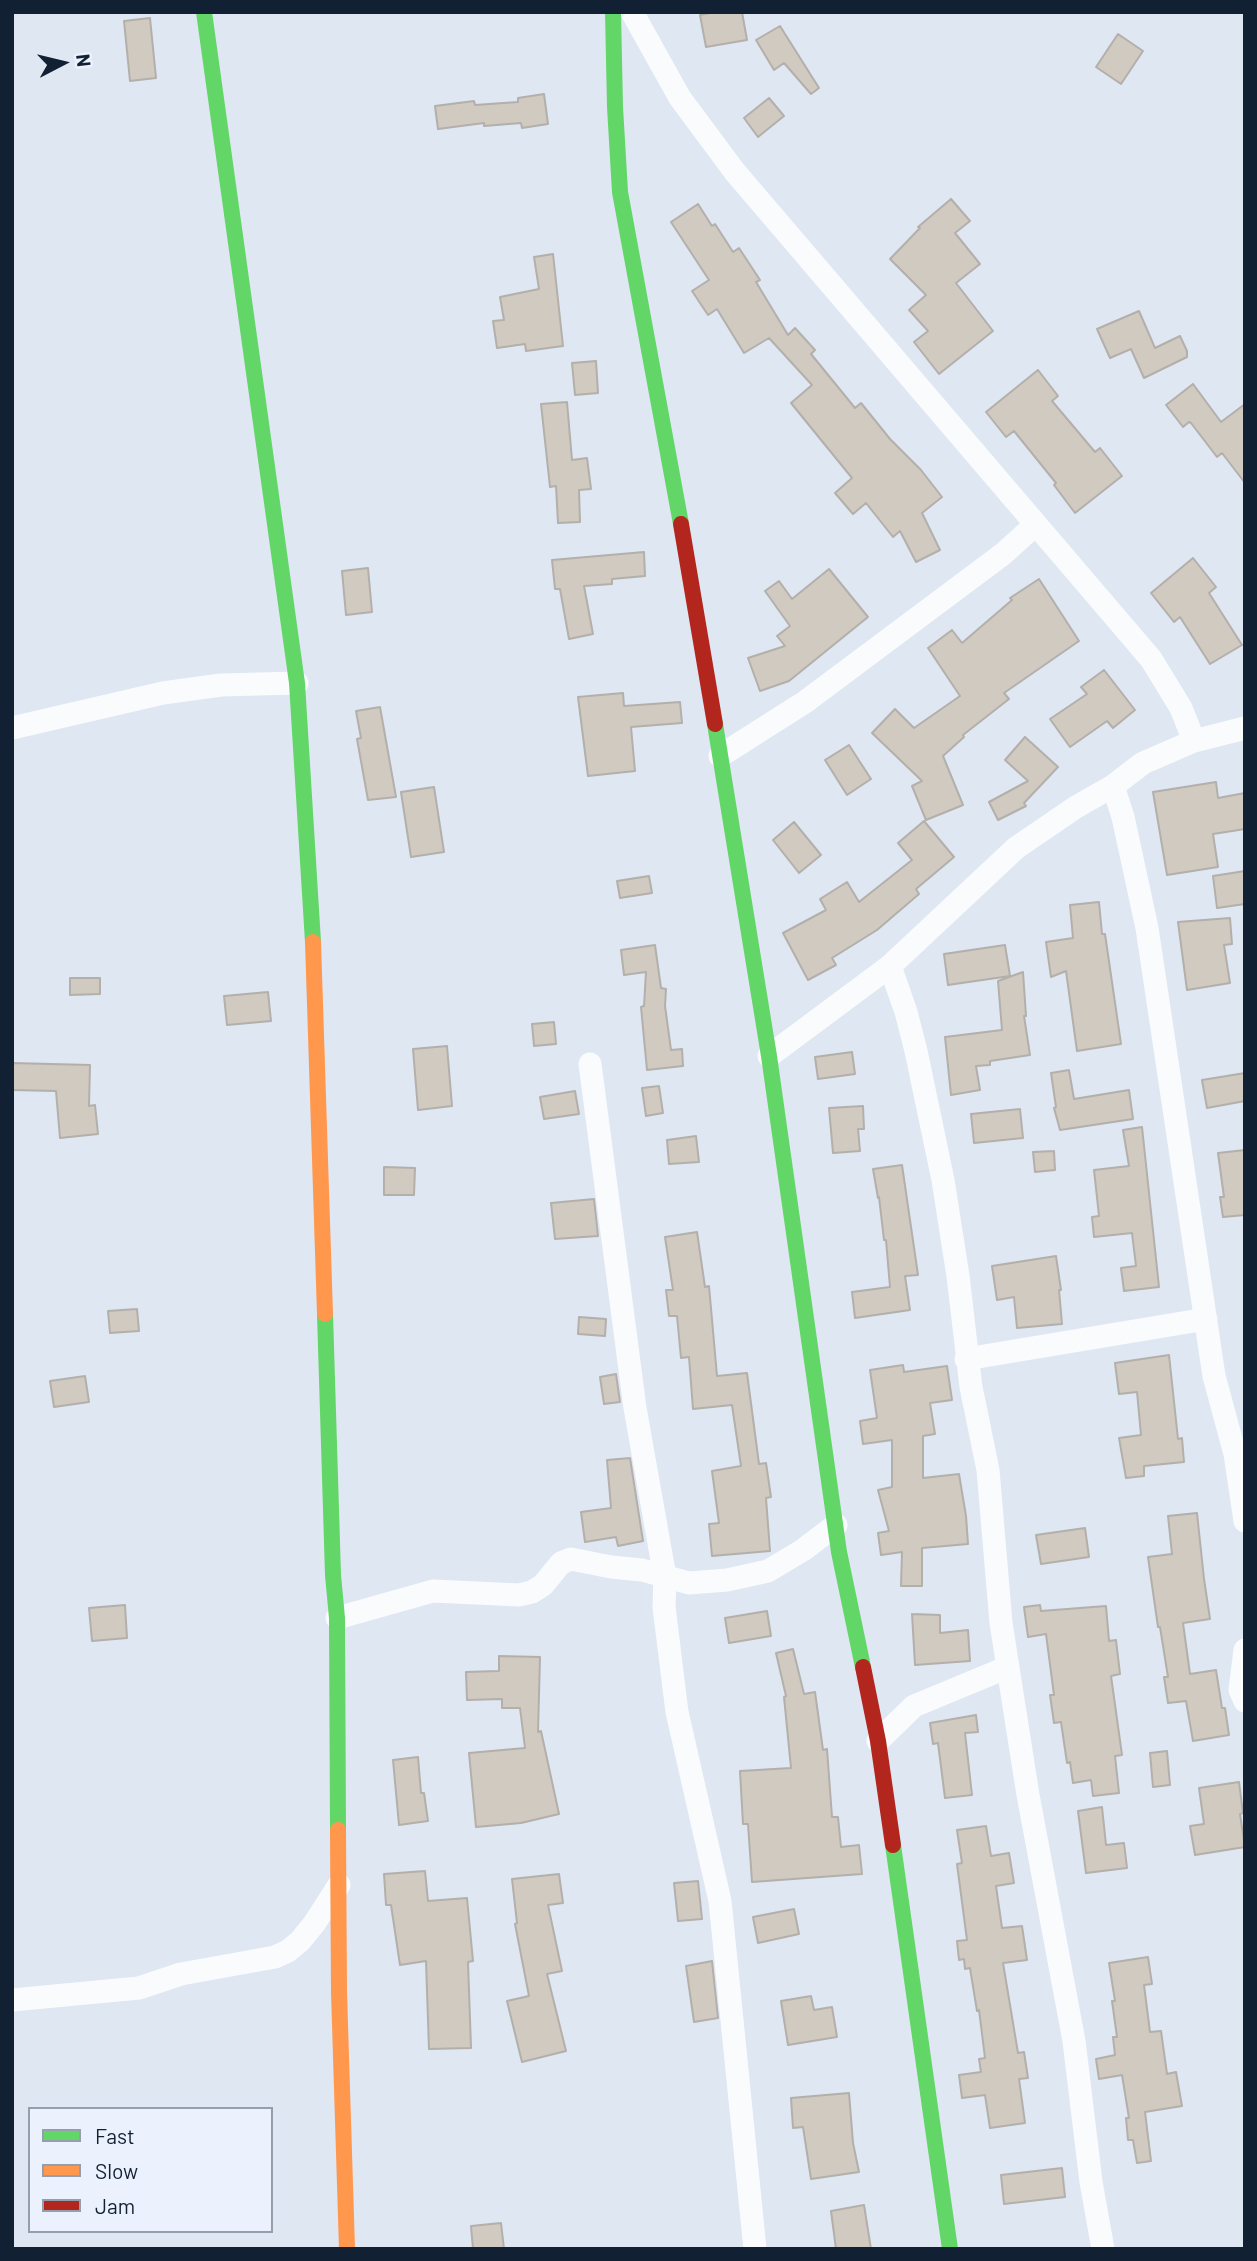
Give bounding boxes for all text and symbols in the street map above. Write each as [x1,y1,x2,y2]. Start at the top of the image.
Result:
north arrow [28,28,98,98]
text: N [72,53,97,68]
legend [28,2107,273,2233]
text: Fast [95,2123,135,2148]
text: Slow [95,2158,138,2183]
text: Jam [95,2193,135,2218]

